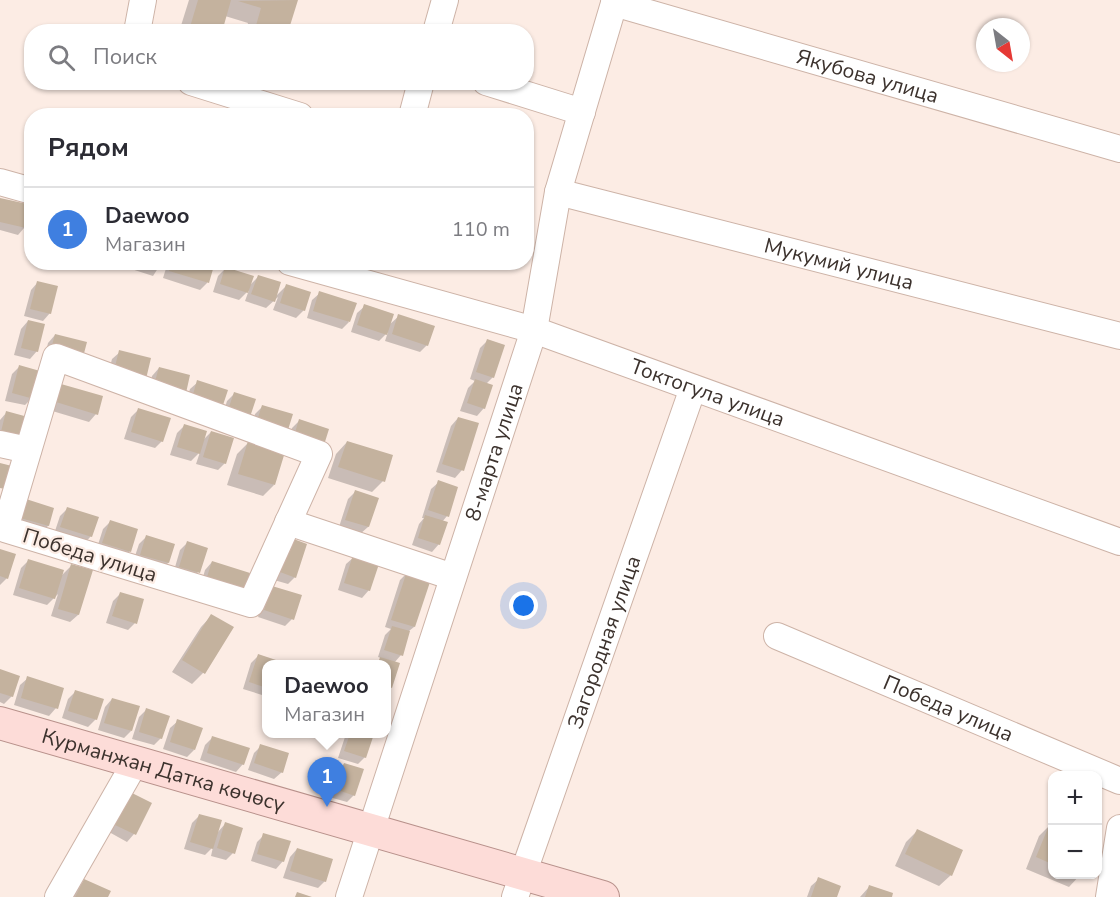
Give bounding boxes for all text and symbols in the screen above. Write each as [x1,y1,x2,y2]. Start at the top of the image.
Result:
north arrow [976,18,1030,72]
search box [24,24,534,90]
icon: search [45,41,78,74]
text: Поиск [93,42,157,72]
street label: Якубова улица [793,42,942,110]
text: Рядом [48,130,129,165]
text: Daewoo [105,201,189,231]
text: 1 [62,216,74,243]
text: 110 m [452,216,510,243]
text: Магазин [105,231,186,258]
street label: Мукумий улица [761,231,917,297]
street label: Токтогула улица [627,352,789,434]
street label: 8-марта улица [459,379,530,525]
street label: Победа улица [20,521,160,589]
street label: Загородная улица [561,552,647,732]
your location [509,591,538,620]
popup [262,660,391,738]
street label: Победа улица [879,669,1018,748]
text: Daewoo [284,671,369,701]
text: Магазин [284,701,365,728]
street label: Курманжан Датка көчөсү [39,722,288,818]
pin: 1 [308,758,346,807]
map controls [1048,771,1102,879]
button: + [1048,771,1102,825]
button: − [1048,825,1102,879]

